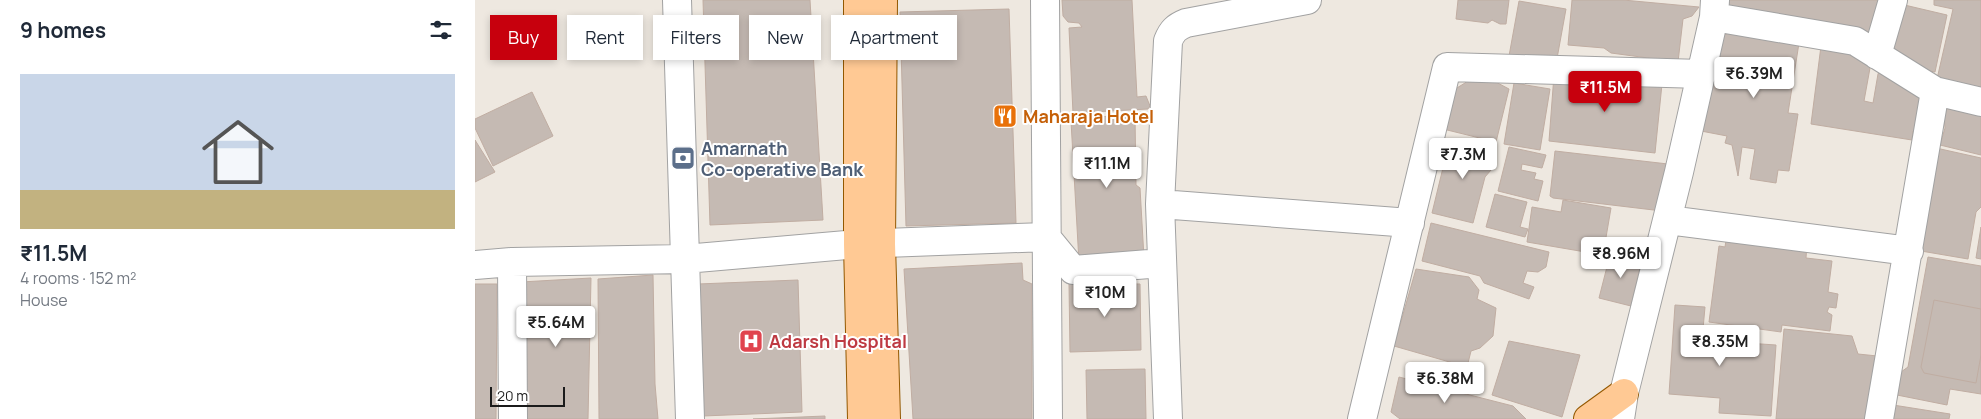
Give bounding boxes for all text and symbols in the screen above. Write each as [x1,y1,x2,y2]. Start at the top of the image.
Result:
chip: Buy [490,15,557,60]
chip: Rent [567,15,643,60]
chip: Filters [653,15,739,60]
chip: New [749,15,821,60]
chip: Apartment [831,15,957,60]
text: 9 homes [20,16,106,44]
icon: filters [427,16,455,44]
pin: ₹6.39M [1713,56,1795,99]
text: ₹6.39M [1725,62,1783,84]
pin: ₹11.5M [1564,70,1646,113]
text: ₹11.5M [1579,76,1631,98]
restaurant icon: Maharaja Hotel [992,103,1018,129]
place label: Maharaja Hotel [1023,104,1154,128]
icon: home [193,107,283,197]
place label: Amarnath Co-operative Bank [701,136,864,181]
pin: ₹7.3M [1428,138,1498,180]
text: ₹7.3M [1440,143,1486,165]
bank icon: Amarnath Co-operative Bank [670,145,696,171]
pin: ₹11.1M [1066,146,1148,189]
text: ₹11.1M [1084,152,1130,174]
pin: ₹8.96M [1580,236,1662,279]
text: ₹11.5M [20,239,87,267]
text: ₹8.96M [1592,242,1650,264]
text: 4 rooms · 152 m² [20,267,136,289]
pin: ₹10M [1075,276,1135,318]
text: ₹10M [1084,281,1126,303]
text: House [20,289,68,311]
pin: ₹5.64M [515,306,597,348]
text: ₹5.64M [527,311,585,333]
pin: ₹8.35M [1679,324,1761,367]
hospital icon: Adarsh Hospital [738,328,764,354]
place label: Adarsh Hospital [769,329,907,353]
text: ₹8.35M [1692,330,1748,352]
pin: ₹6.38M [1404,362,1486,404]
text: ₹6.38M [1416,367,1474,389]
scale bar [490,384,565,407]
text: 20 m [497,386,528,405]

